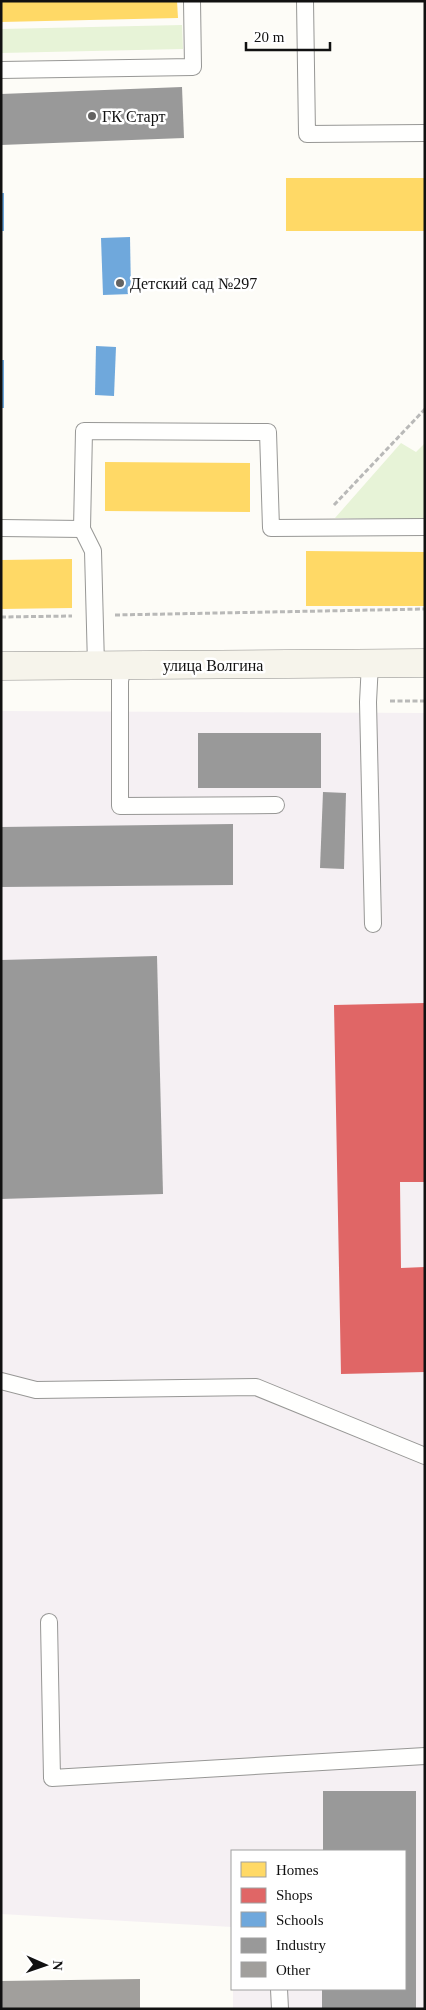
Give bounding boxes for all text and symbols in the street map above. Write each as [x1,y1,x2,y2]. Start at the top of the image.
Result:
scale bar [246,20,330,52]
text: 20 m [254,29,285,45]
place label: ГК Старт [102,108,165,126]
marker: ГК Старт [86,110,98,122]
place label: Детский сад №297 [130,275,257,293]
marker: Детский сад №297 [114,277,126,289]
street label: улица Волгина [163,657,263,675]
legend [231,1850,406,1990]
text: Homes [276,1862,319,1878]
text: Shops [276,1887,313,1903]
text: Schools [276,1912,324,1928]
text: Industry [276,1937,326,1953]
north arrow [20,1940,70,1990]
text: N [50,1960,65,1971]
text: Other [276,1962,310,1978]

